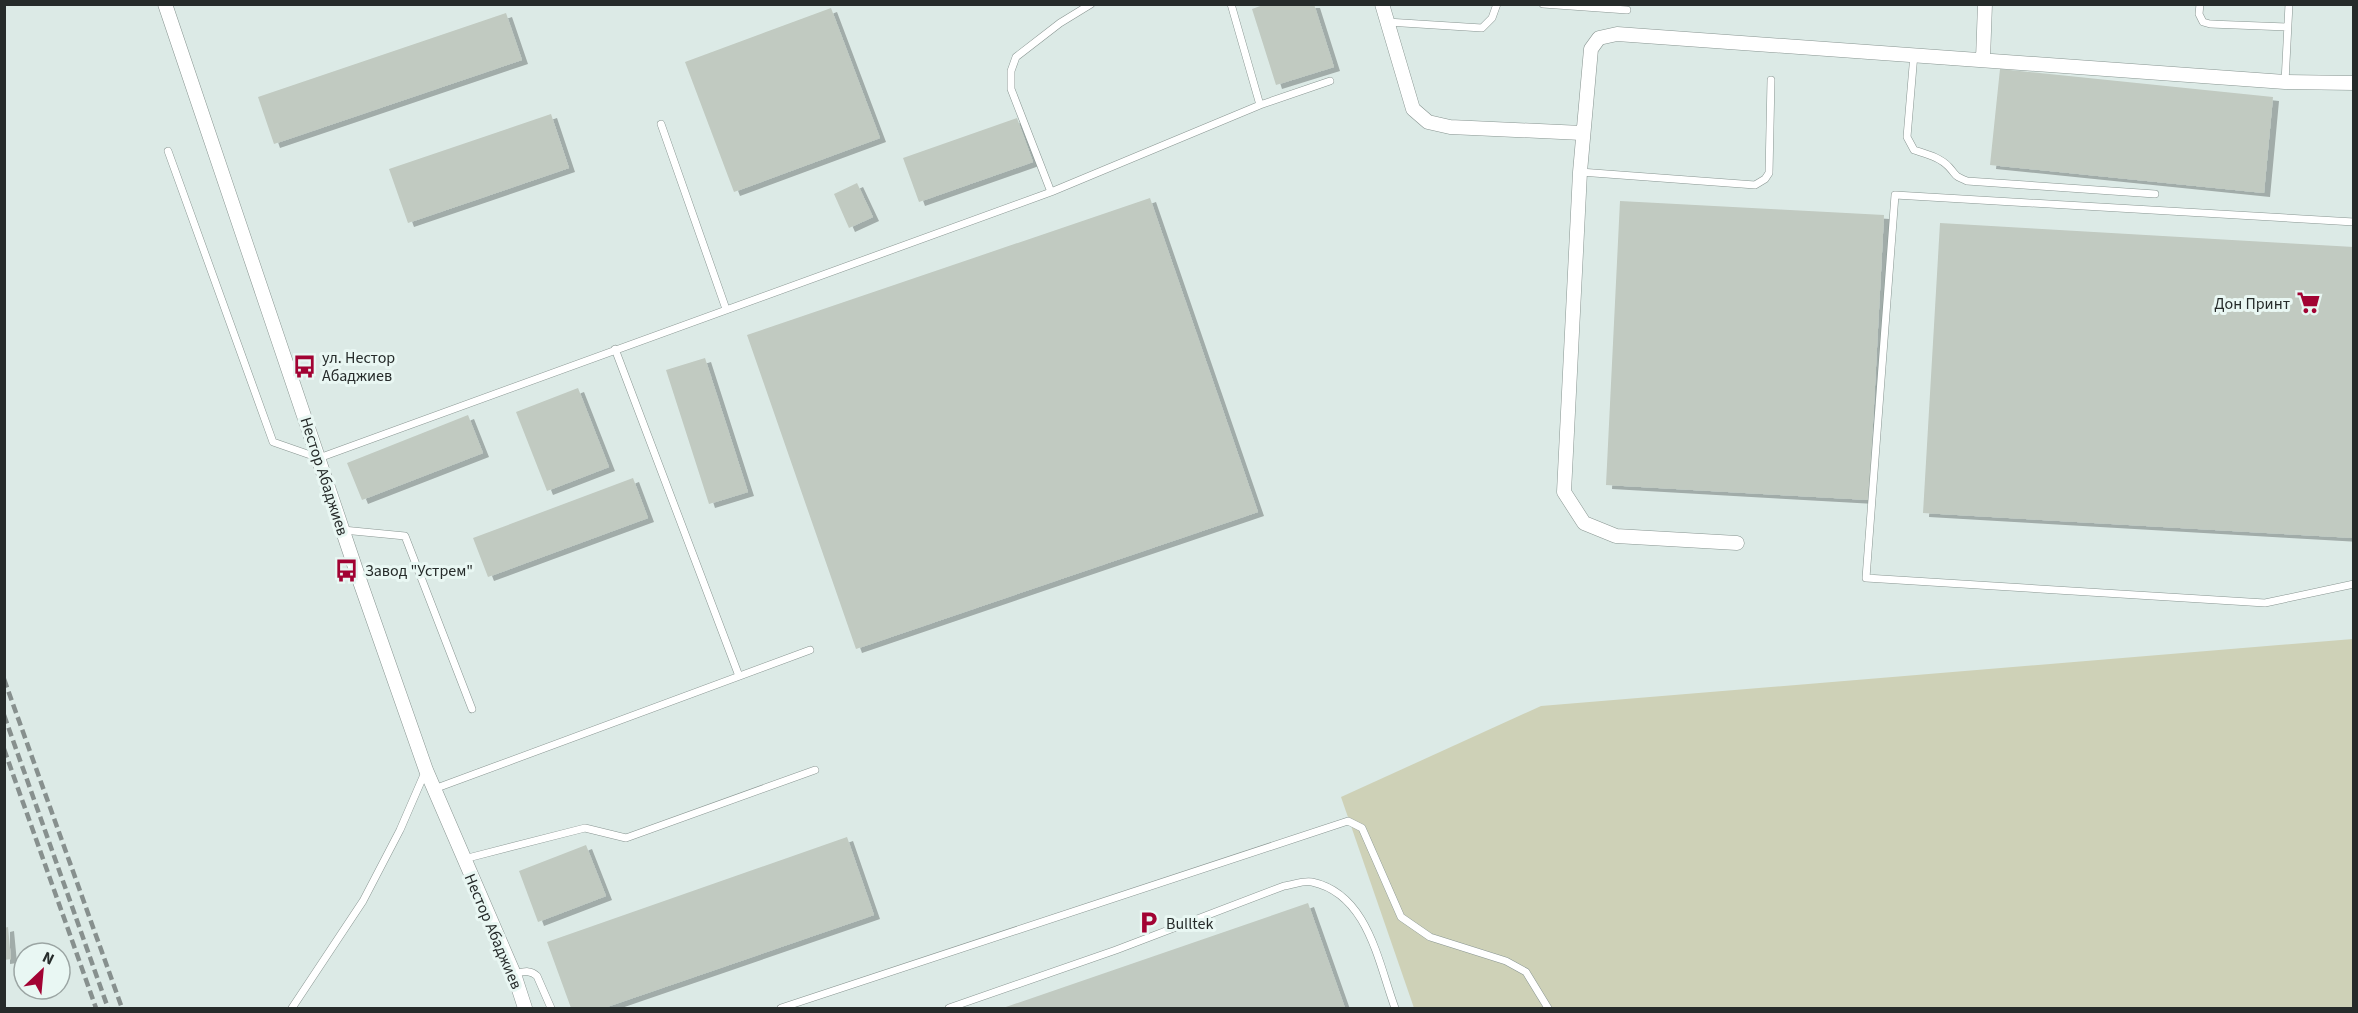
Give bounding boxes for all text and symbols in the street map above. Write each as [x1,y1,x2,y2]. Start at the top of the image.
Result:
supermarket icon: Дон Принт [2295,290,2321,316]
place label: Дон Принт [2214,293,2290,315]
place label: ул. Нестор Абаджиев [322,347,395,387]
bus stop icon: ул. Нестор Абаджиев [291,353,317,379]
street label: Нестор Абаджиев [295,414,354,538]
bus stop icon: Завод "Устрем" [334,557,360,583]
place label: Завод "Устрем" [365,560,473,582]
street label: Нестор Абаджиев [459,870,527,993]
parking icon: Bulltek [1135,910,1161,936]
place label: Bulltek [1166,913,1213,935]
north arrow [12,941,72,1001]
text: N [39,946,58,971]

